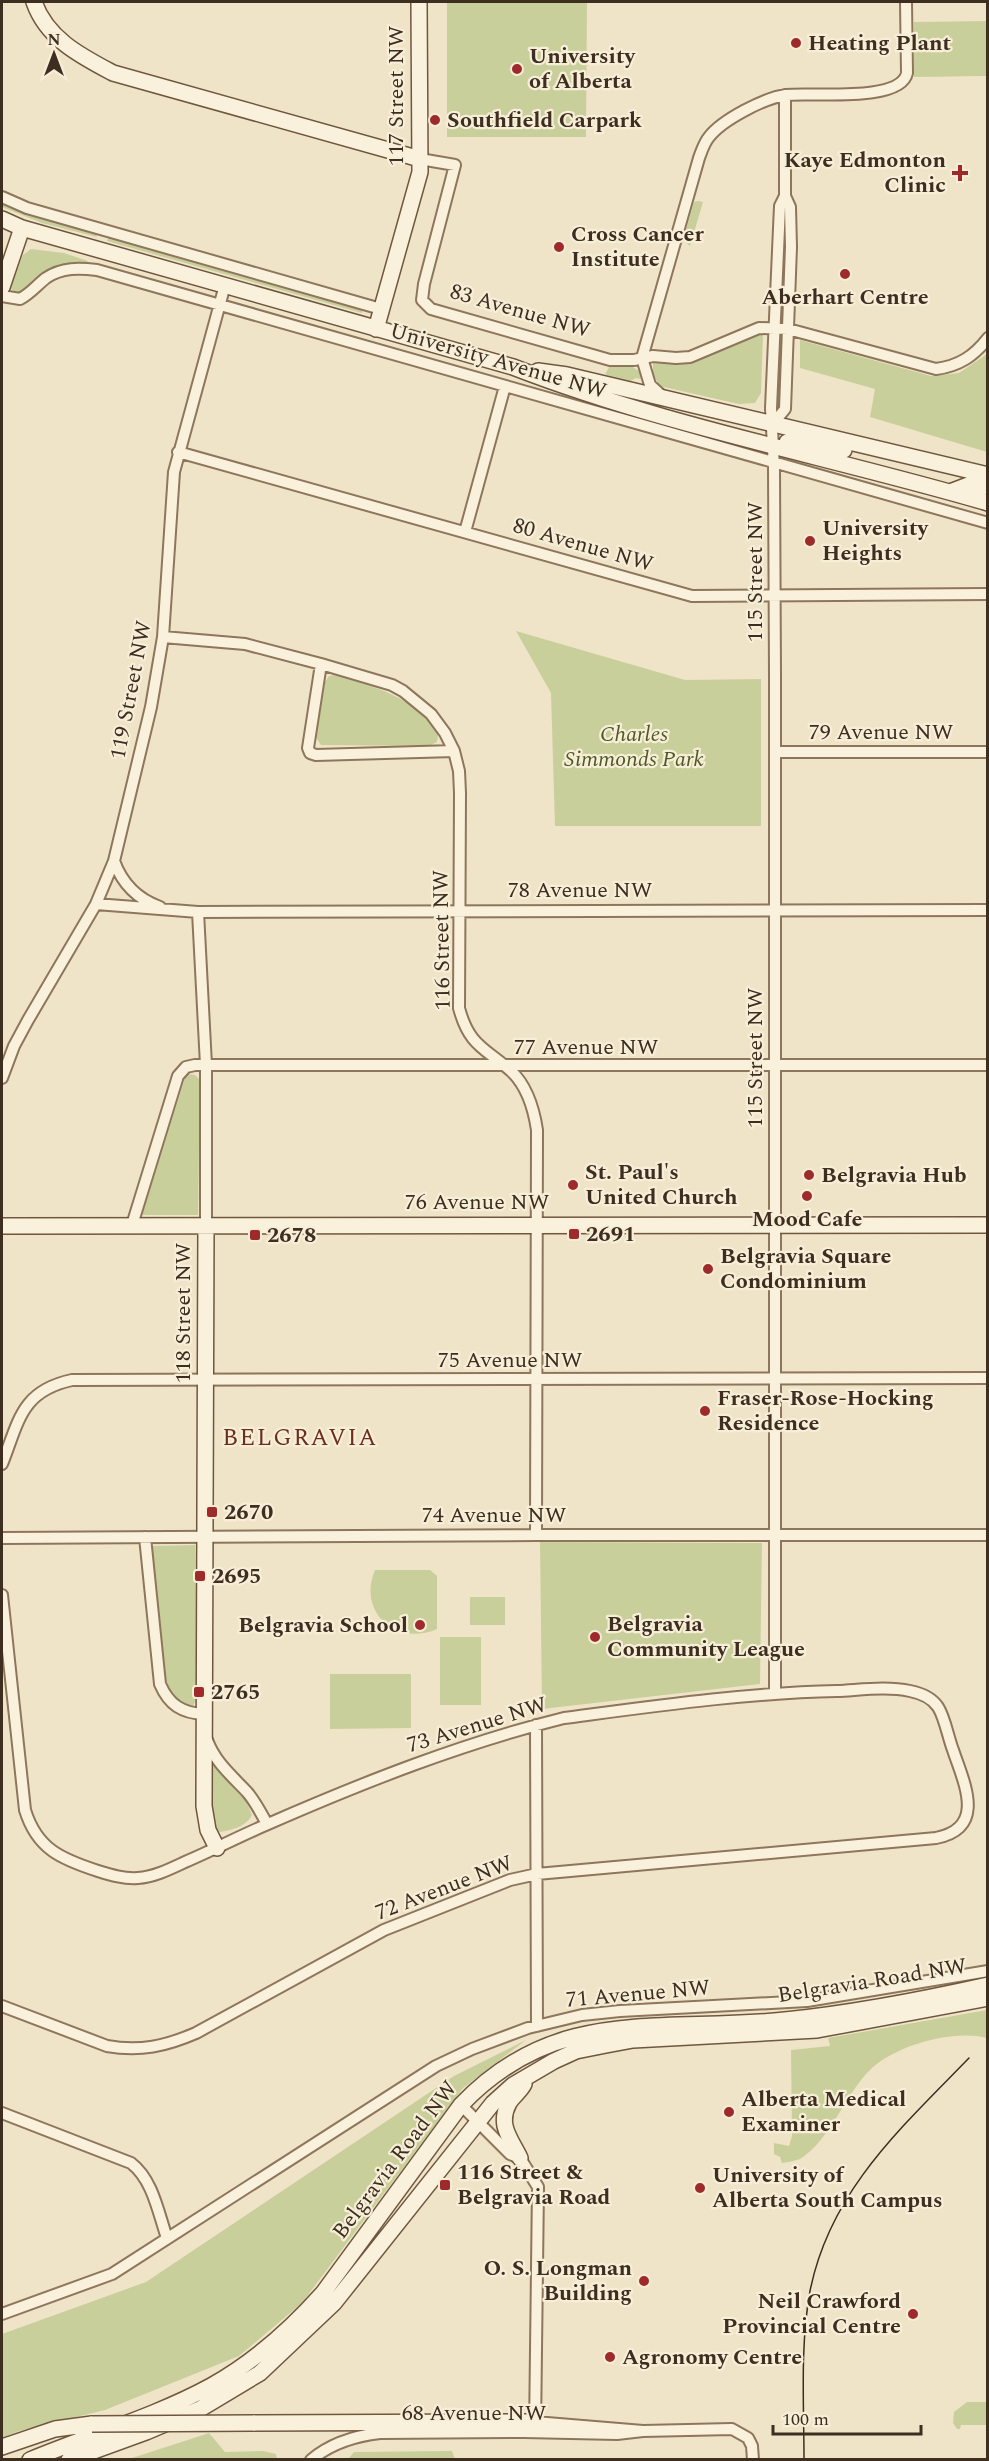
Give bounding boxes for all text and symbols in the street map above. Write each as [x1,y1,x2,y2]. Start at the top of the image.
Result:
north arrow [24,24,84,84]
street label: 117 Street NW [380,25,413,166]
place label: Heating Plant [808,27,951,60]
text: N [47,28,61,52]
marker: Heating Plant [789,36,803,50]
place label: University of Alberta [529,40,636,98]
marker: University of Alberta [510,62,524,76]
place label: Southfield Carpark [447,104,643,137]
marker: Southfield Carpark [428,113,442,127]
place label: Kaye Edmonton Clinic [784,144,946,202]
marker: Kaye Edmonton Clinic [951,164,969,182]
place label: Cross Cancer Institute [571,218,705,276]
marker: Cross Cancer Institute [552,240,566,254]
marker: Aberhart Centre [838,267,852,281]
street label: 83 Avenue NW [446,275,594,347]
place label: Aberhart Centre [761,281,929,314]
street label: University Avenue NW [386,314,611,408]
street label: 115 Street NW [739,501,772,642]
street label: 80 Avenue NW [509,509,657,581]
place label: University Heights [822,512,929,570]
marker: University Heights [803,534,817,548]
street label: 119 Street NW [101,617,161,762]
street label: 79 Avenue NW [809,716,954,749]
park label: Charles Simmonds Park [564,718,704,776]
street label: 116 Street NW [424,869,460,1011]
street label: 78 Avenue NW [508,874,653,907]
street label: 115 Street NW [739,987,772,1128]
street label: 77 Avenue NW [514,1031,659,1064]
place label: St. Paul's United Church [585,1156,738,1214]
place label: Belgravia Hub [821,1159,967,1192]
marker: Belgravia Hub [802,1168,816,1182]
marker: St. Paul's United Church [566,1178,580,1192]
street label: 76 Avenue NW [405,1186,550,1219]
marker: Mood Cafe [800,1189,814,1203]
place label: Mood Cafe [752,1203,862,1236]
place label: 2691 [586,1218,635,1251]
place label: 2678 [267,1219,316,1252]
marker: 2691 [567,1227,581,1241]
marker: 2678 [248,1228,262,1242]
place label: Belgravia Square Condominium [720,1240,892,1298]
street label: 118 Street NW [167,1242,200,1383]
marker: Belgravia Square Condominium [701,1262,715,1276]
street label: 75 Avenue NW [438,1344,583,1377]
place label: Fraser-Rose-Hocking Residence [717,1382,934,1440]
marker: Fraser-Rose-Hocking Residence [698,1404,712,1418]
district label: BELGRAVIA [222,1420,378,1456]
place label: 2670 [224,1496,273,1529]
street label: 74 Avenue NW [422,1499,567,1532]
marker: 2670 [205,1505,219,1519]
place label: 2695 [212,1560,261,1593]
marker: 2695 [193,1569,207,1583]
place label: Belgravia Community League [607,1608,805,1666]
place label: Belgravia School [238,1609,408,1642]
marker: Belgravia School [413,1618,427,1632]
marker: Belgravia Community League [588,1630,602,1644]
place label: 2765 [211,1676,260,1709]
marker: 2765 [192,1685,206,1699]
street label: 73 Avenue NW [403,1688,551,1762]
street label: 72 Avenue NW [371,1847,518,1929]
street label: Belgravia Road NW [775,1950,969,2012]
street label: 71 Avenue NW [565,1971,712,2017]
street label: Belgravia Road NW [324,2073,466,2246]
place label: Alberta Medical Examiner [741,2083,906,2141]
marker: Alberta Medical Examiner [722,2105,736,2119]
place label: 116 Street & Belgravia Road [457,2156,611,2214]
place label: University of Alberta South Campus [712,2159,943,2217]
marker: 116 Street & Belgravia Road [438,2178,452,2192]
marker: University of Alberta South Campus [693,2181,707,2195]
place label: O. S. Longman Building [484,2252,632,2310]
marker: O. S. Longman Building [637,2274,651,2288]
place label: Neil Crawford Provincial Centre [722,2285,901,2343]
marker: Neil Crawford Provincial Centre [906,2307,920,2321]
place label: Agronomy Centre [622,2341,802,2374]
marker: Agronomy Centre [603,2350,617,2364]
street label: 68 Avenue NW [402,2397,547,2430]
scale bar [773,2398,922,2436]
text: 100 m [782,2406,829,2433]

